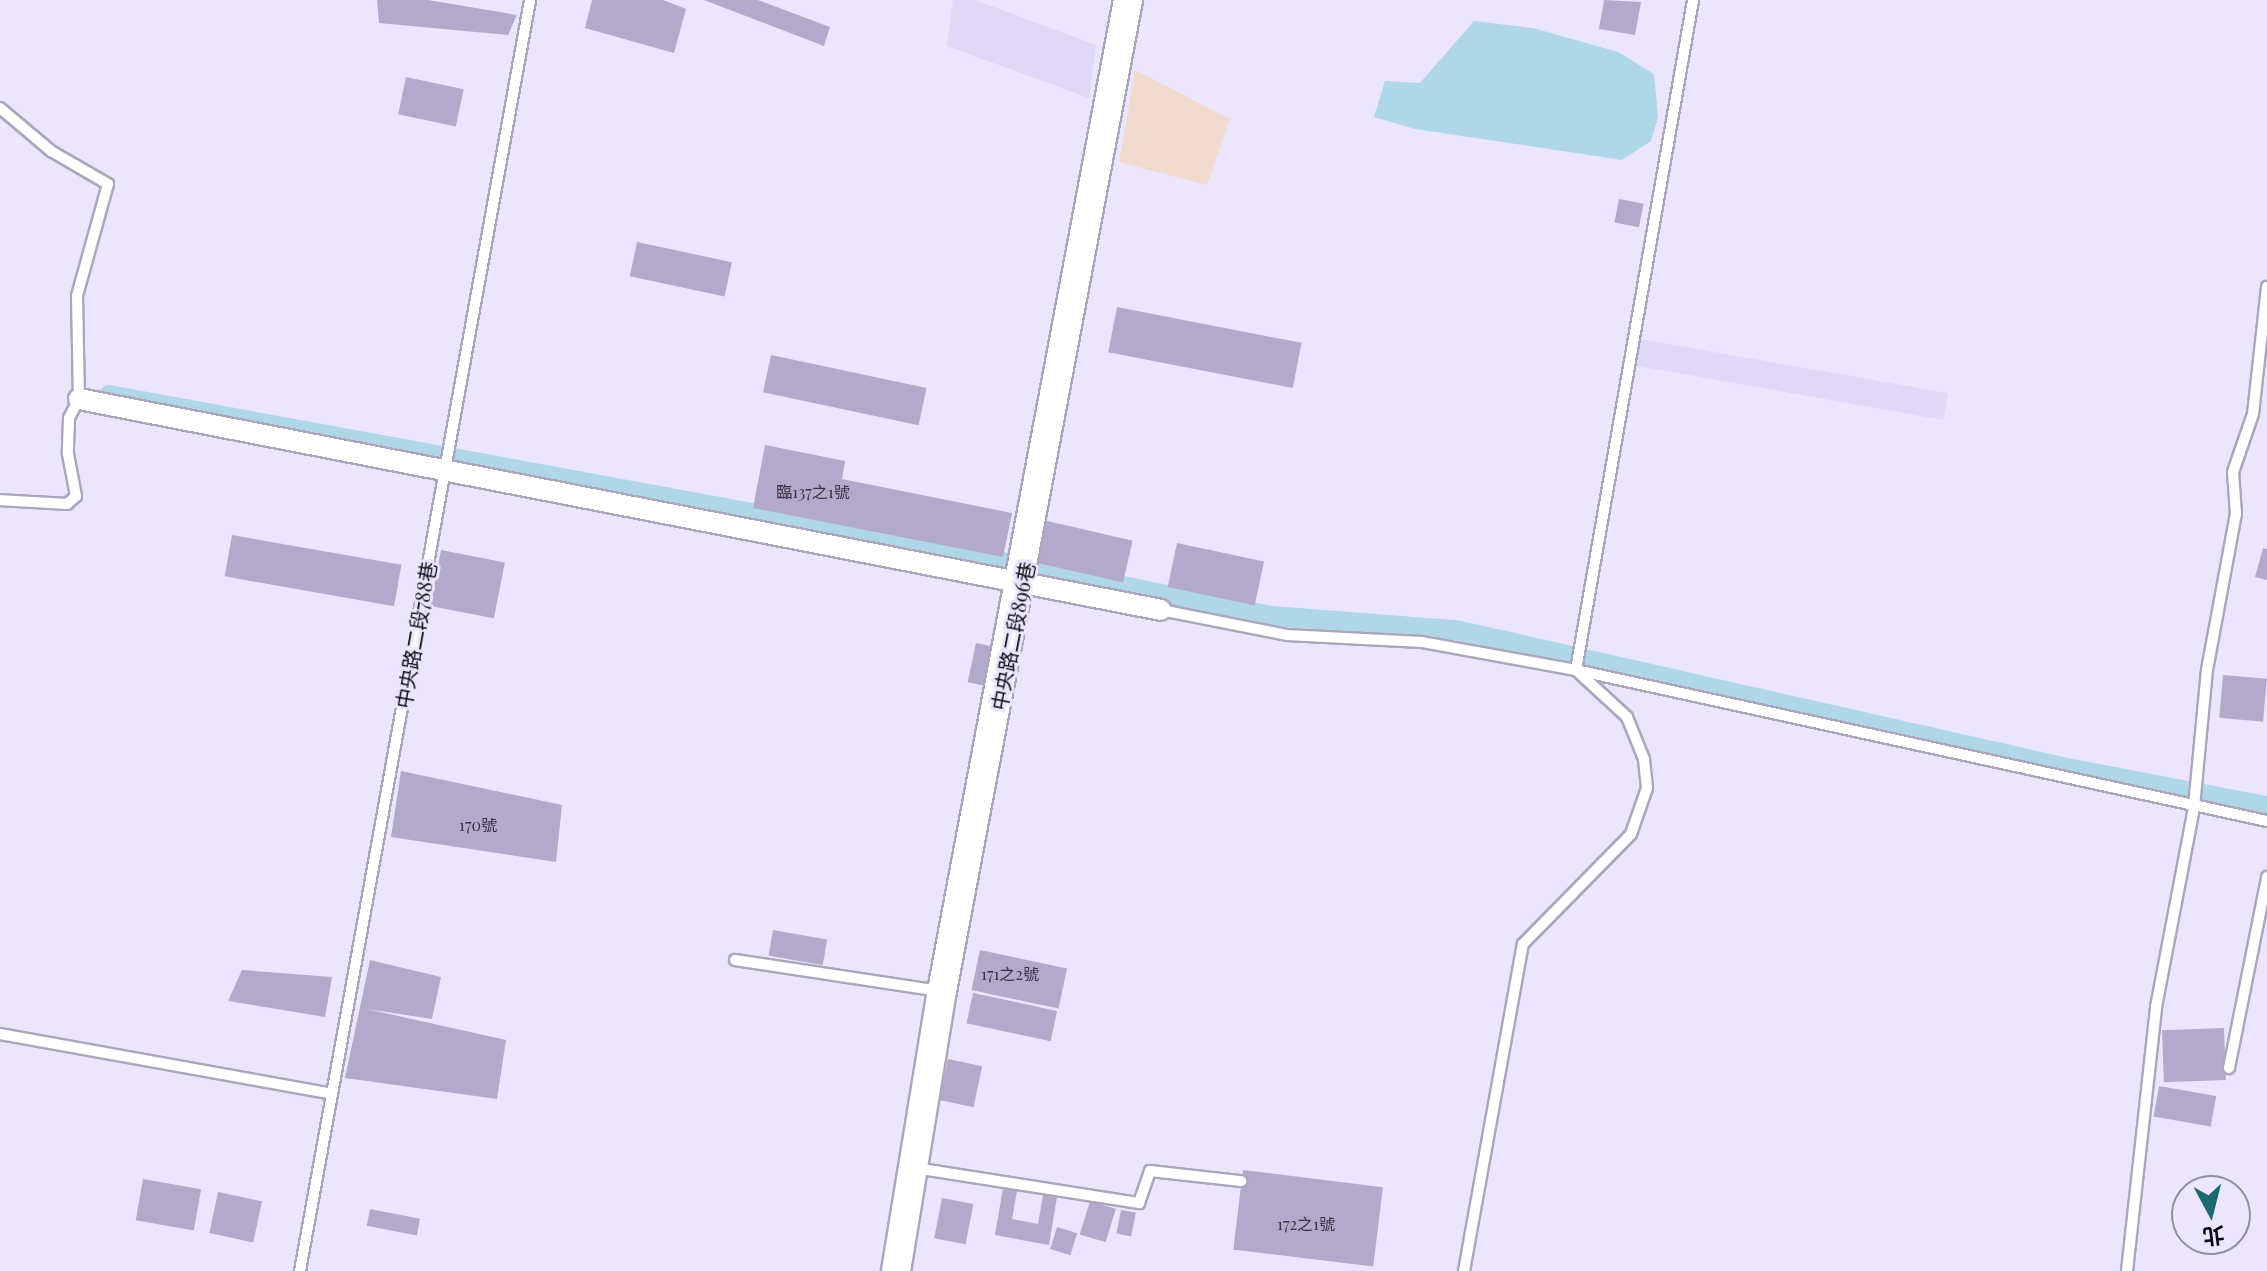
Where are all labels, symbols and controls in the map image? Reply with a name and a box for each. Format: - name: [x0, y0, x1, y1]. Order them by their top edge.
- house number: 臨137之1號: [776, 482, 850, 502]
- street label: 中央路二段788巷: [390, 560, 440, 710]
- street label: 中央路二段896巷: [986, 560, 1038, 712]
- house number: 170號: [459, 815, 497, 835]
- house number: 171之2號: [981, 964, 1039, 984]
- north arrow: [2171, 1175, 2251, 1255]
- house number: 172之1號: [1277, 1214, 1335, 1234]
- text: 北: [2201, 1221, 2226, 1253]

